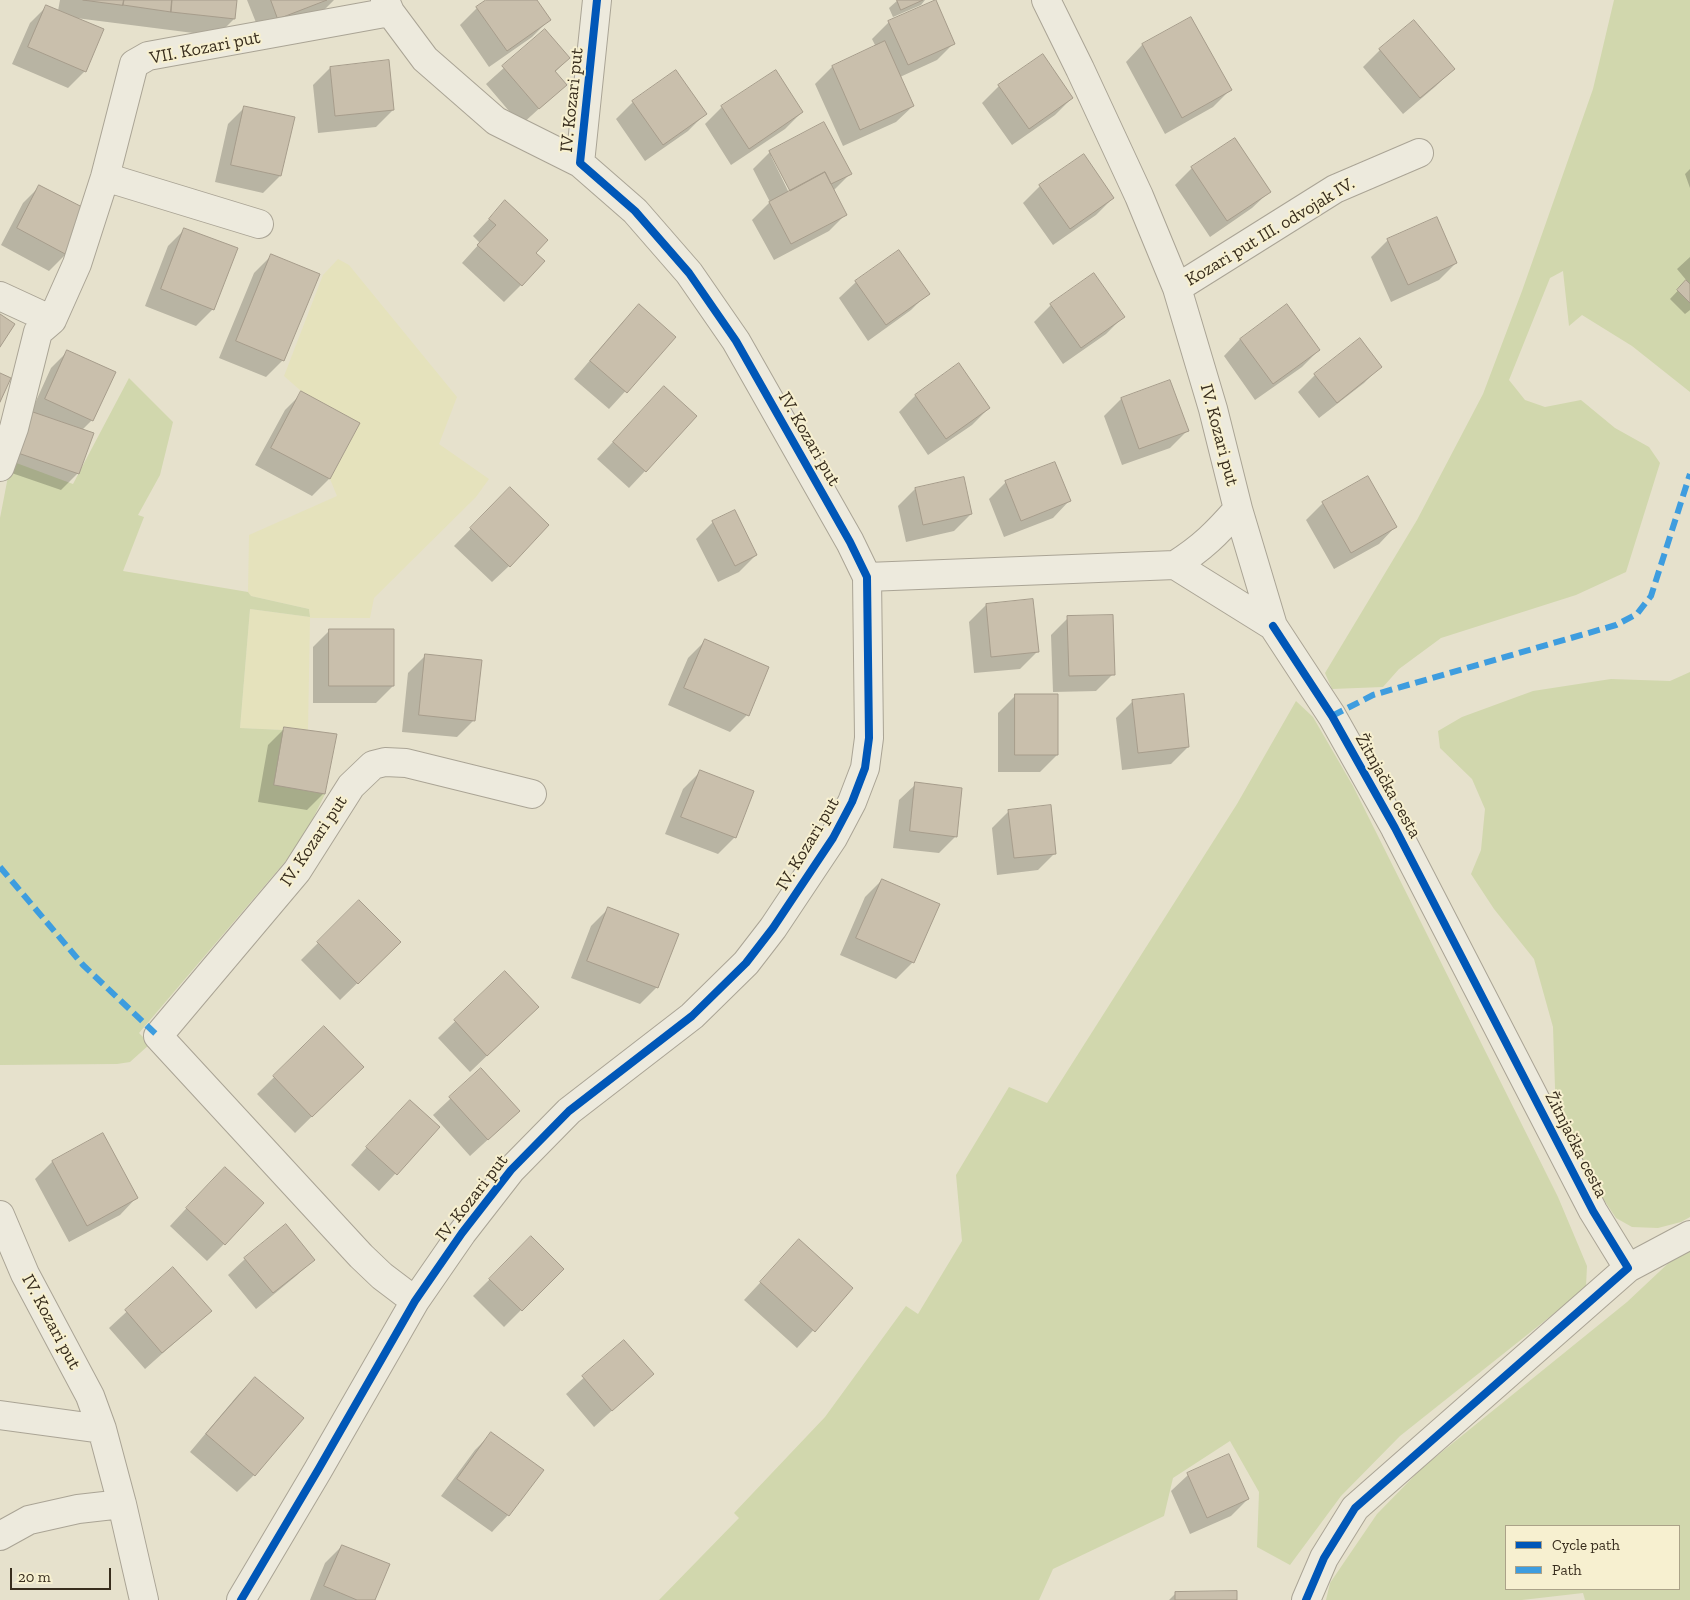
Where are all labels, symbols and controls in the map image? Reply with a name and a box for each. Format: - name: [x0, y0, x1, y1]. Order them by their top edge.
- street label: VII. Kozari put: [148, 27, 262, 69]
- street label: IV. Kozari put: [556, 47, 588, 153]
- street label: Kozari put III. odvojak IV.: [1181, 173, 1359, 291]
- street label: IV. Kozari put: [1195, 382, 1243, 488]
- street label: IV. Kozari put: [773, 388, 845, 490]
- street label: Žitnjačka cesta: [1350, 730, 1426, 842]
- street label: IV. Kozari put: [276, 792, 352, 890]
- street label: IV. Kozari put: [772, 794, 844, 894]
- street label: Žitnjačka cesta: [1540, 1088, 1612, 1202]
- street label: IV. Kozari put: [431, 1150, 513, 1246]
- street label: IV. Kozari put: [17, 1271, 85, 1373]
- legend: [1505, 1525, 1680, 1590]
- text: Cycle path: [1552, 1536, 1620, 1554]
- scale bar: [12, 1558, 114, 1590]
- text: Path: [1552, 1561, 1582, 1579]
- text: 20 m: [18, 1568, 51, 1586]

